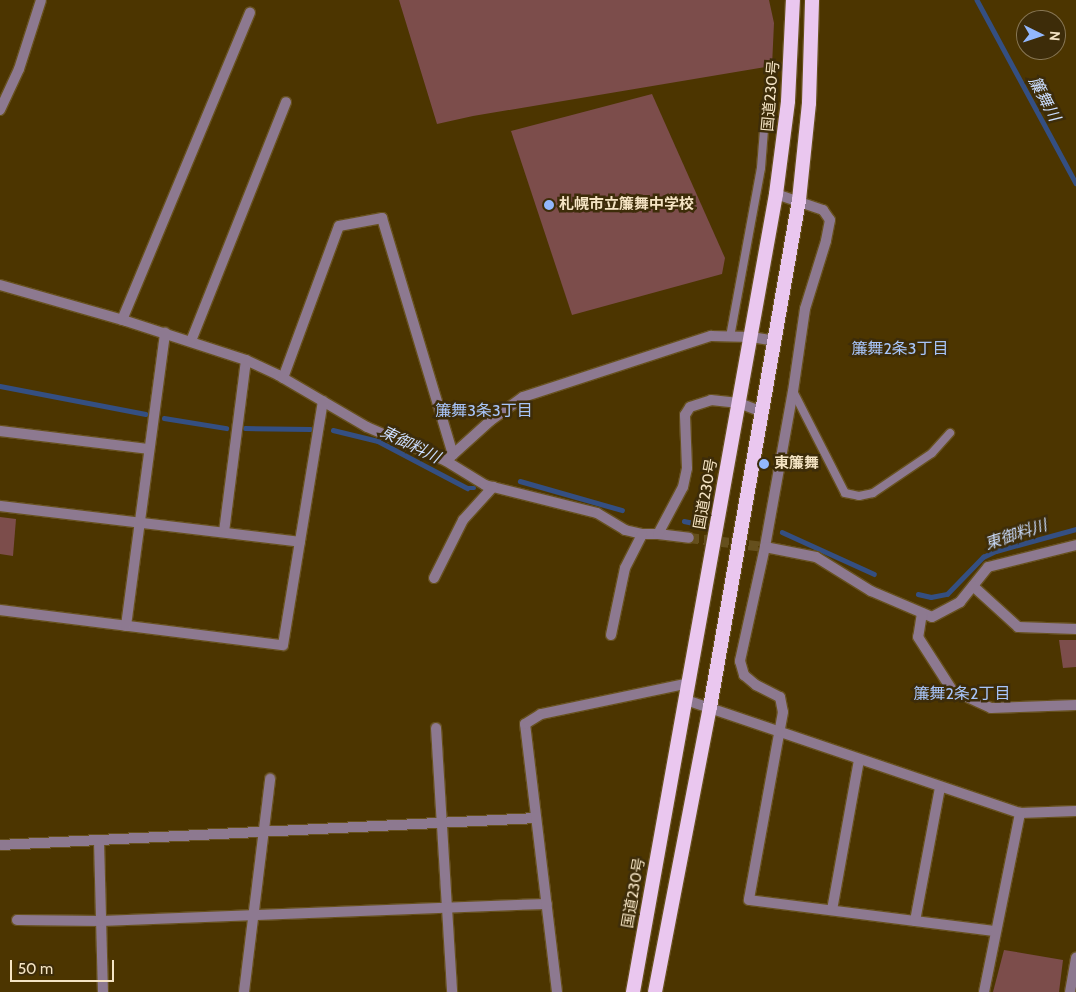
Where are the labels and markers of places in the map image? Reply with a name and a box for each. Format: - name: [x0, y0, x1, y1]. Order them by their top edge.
- place label: 札幌市立簾舞中学校: [559, 196, 694, 214]
- marker: 札幌市立簾舞中学校: [543, 199, 555, 211]
- place label: 東簾舞: [774, 455, 819, 473]
- marker: 東簾舞: [758, 458, 770, 470]

